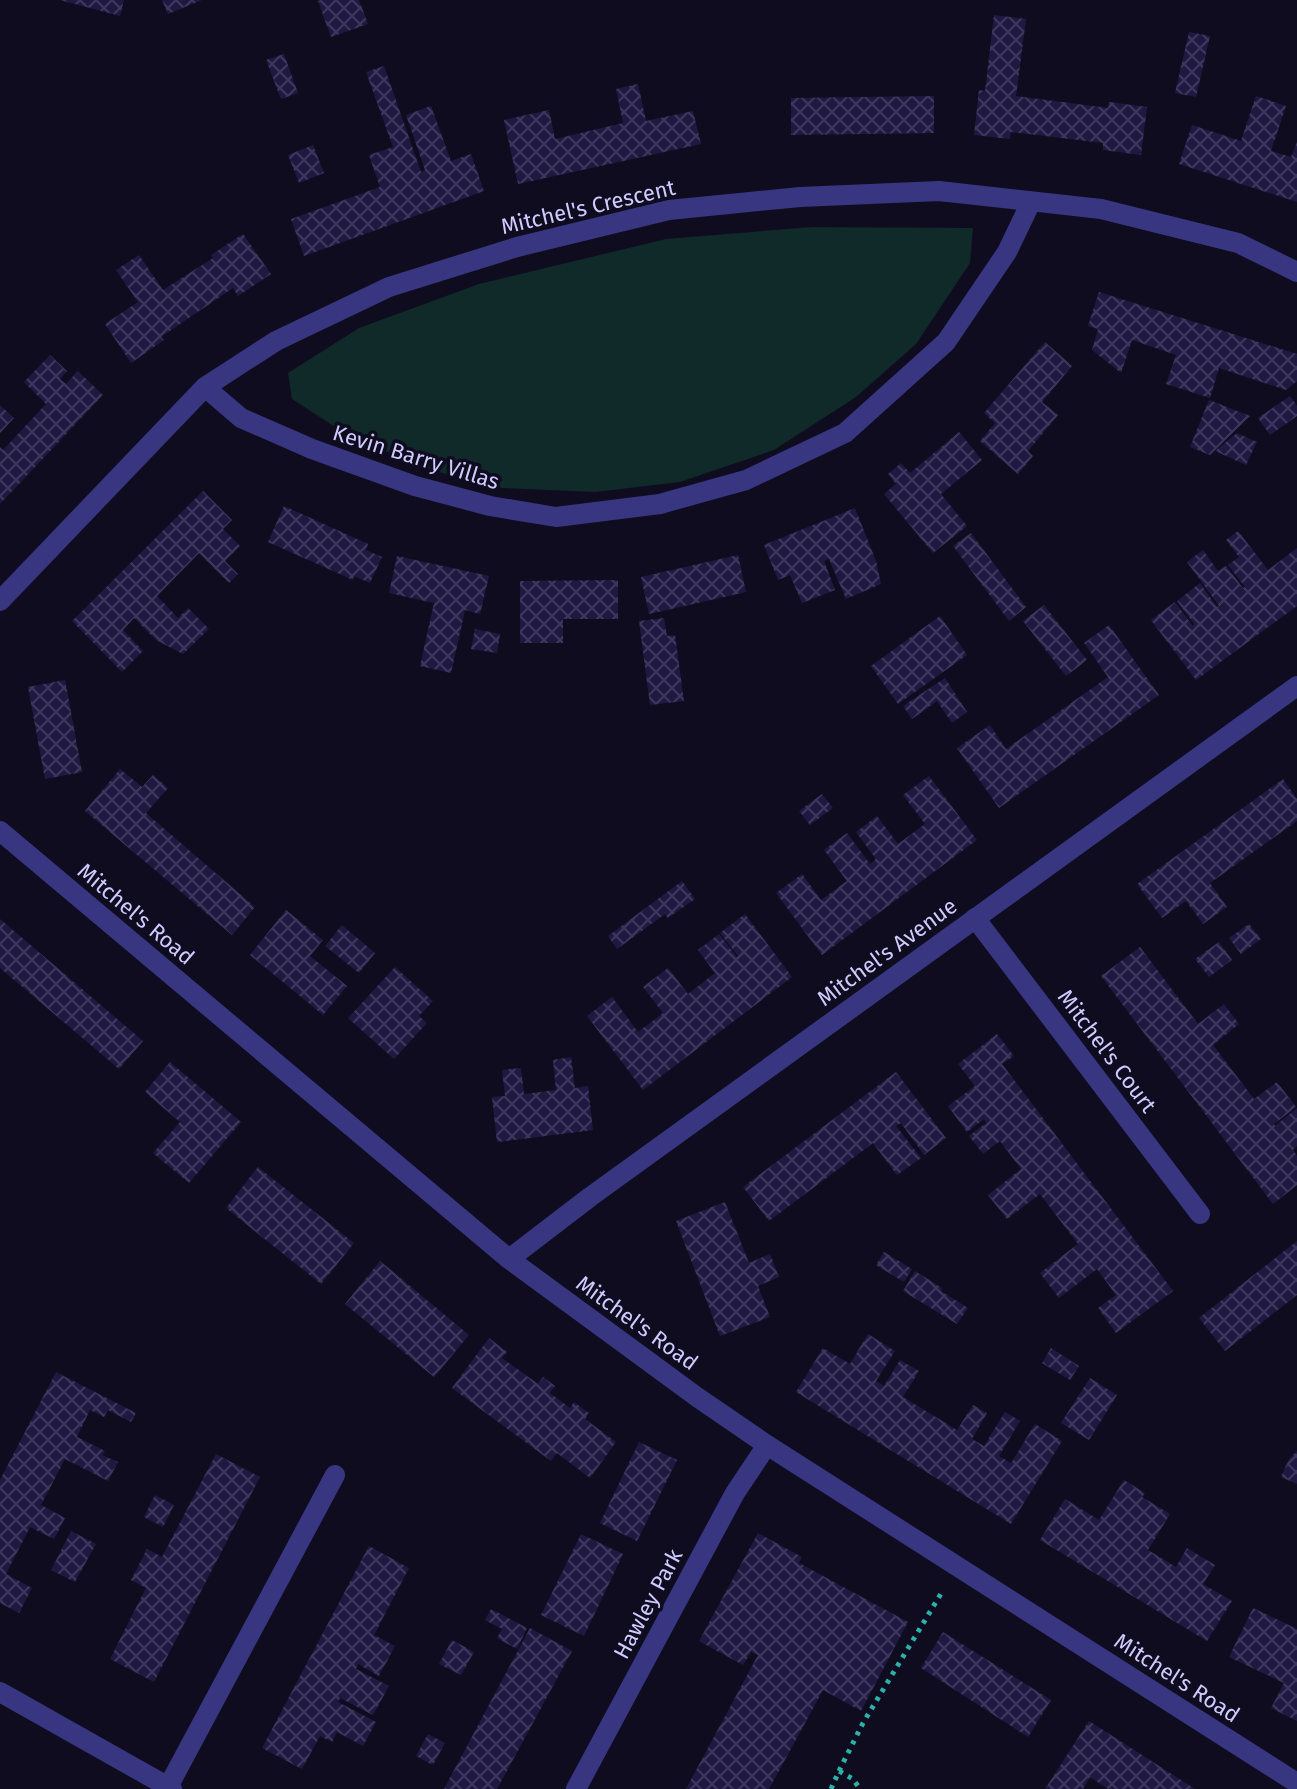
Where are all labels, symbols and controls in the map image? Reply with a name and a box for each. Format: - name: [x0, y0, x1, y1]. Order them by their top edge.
- street label: Mitchel's Crescent: [498, 174, 678, 240]
- street label: Kevin Barry Villas: [330, 419, 502, 495]
- street label: Mitchel's Road: [72, 857, 200, 971]
- street label: Mitchel's Avenue: [812, 892, 962, 1012]
- street label: Mitchel's Court: [1052, 984, 1162, 1118]
- street label: Mitchel's Road: [571, 1270, 703, 1376]
- street label: Hawley Park: [608, 1544, 689, 1664]
- street label: Mitchel's Road: [1109, 1627, 1245, 1729]

